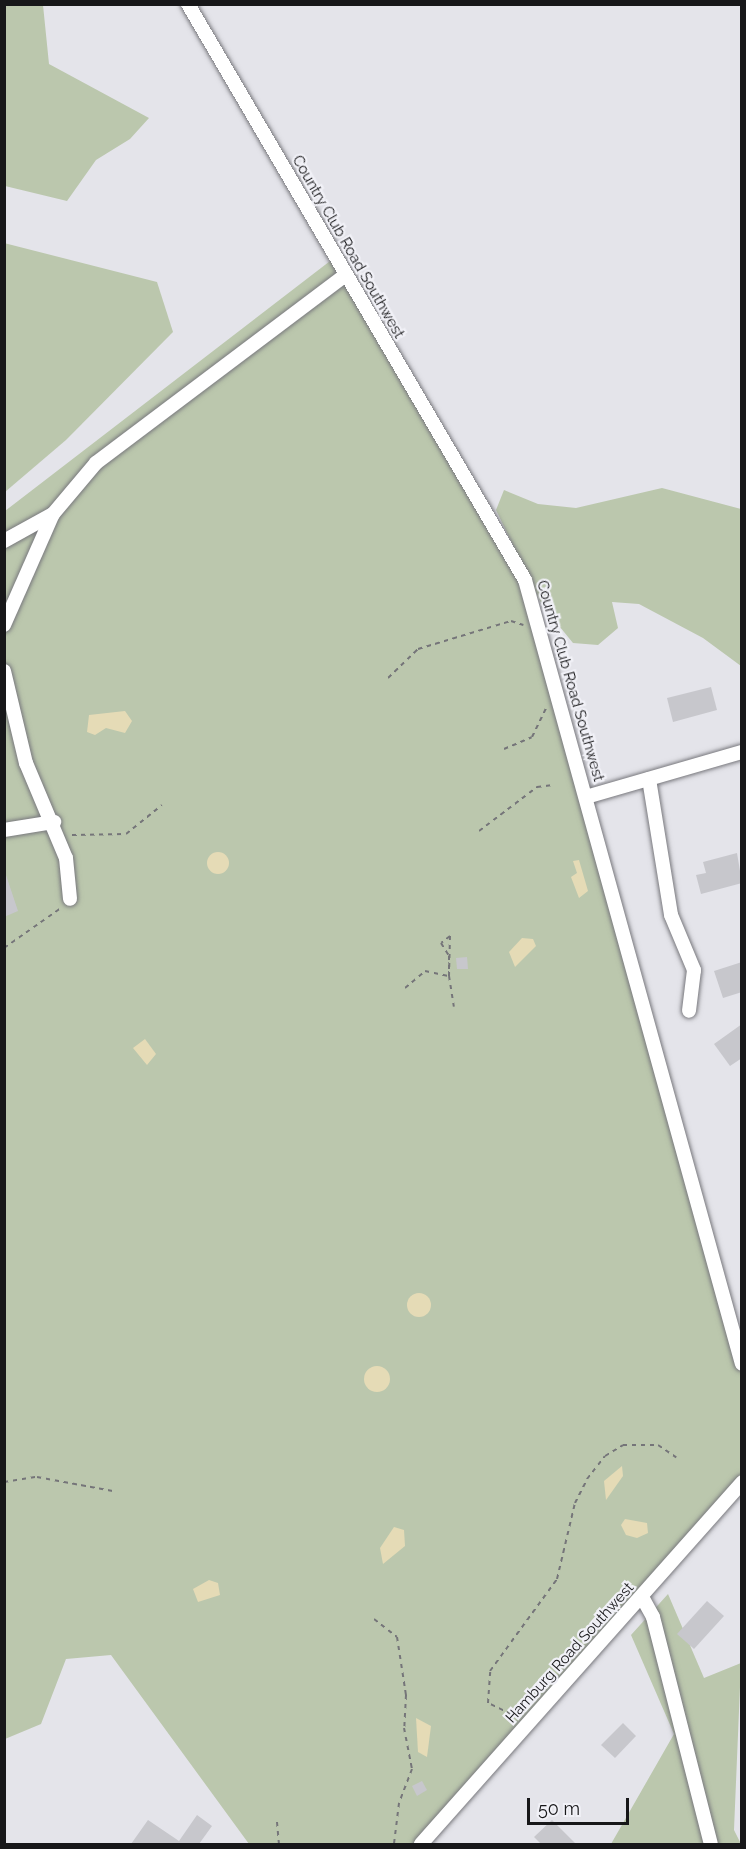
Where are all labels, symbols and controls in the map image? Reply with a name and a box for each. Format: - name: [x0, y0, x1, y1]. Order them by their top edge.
- street label: Country Club Road Southwest: [288, 152, 408, 342]
- street label: Country Club Road Southwest: [533, 578, 607, 784]
- street label: Hamburg Road Southwest: [502, 1579, 638, 1727]
- scale bar: [530, 1786, 632, 1824]
- text: 50 m: [538, 1798, 580, 1819]

